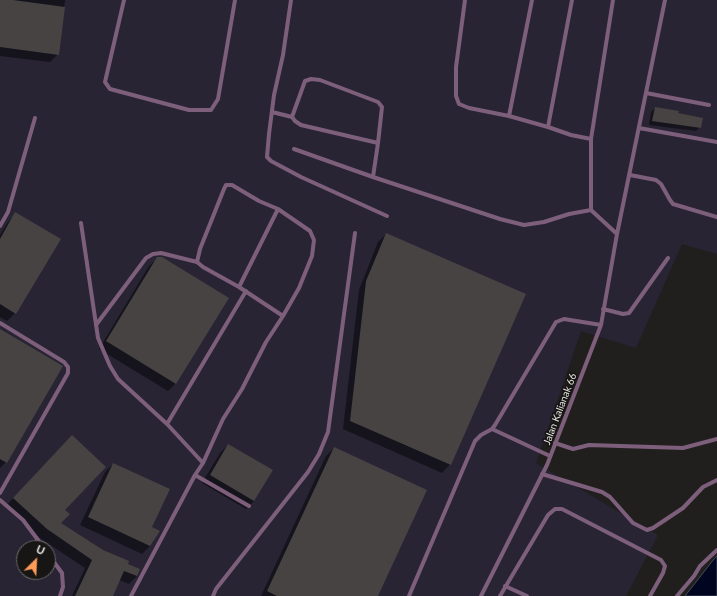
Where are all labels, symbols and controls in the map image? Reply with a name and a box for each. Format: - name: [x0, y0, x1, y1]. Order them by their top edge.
- street label: Jalan Kalianak 66: [541, 372, 579, 446]
- north arrow: [16, 540, 56, 580]
- text: U: [34, 542, 47, 557]

